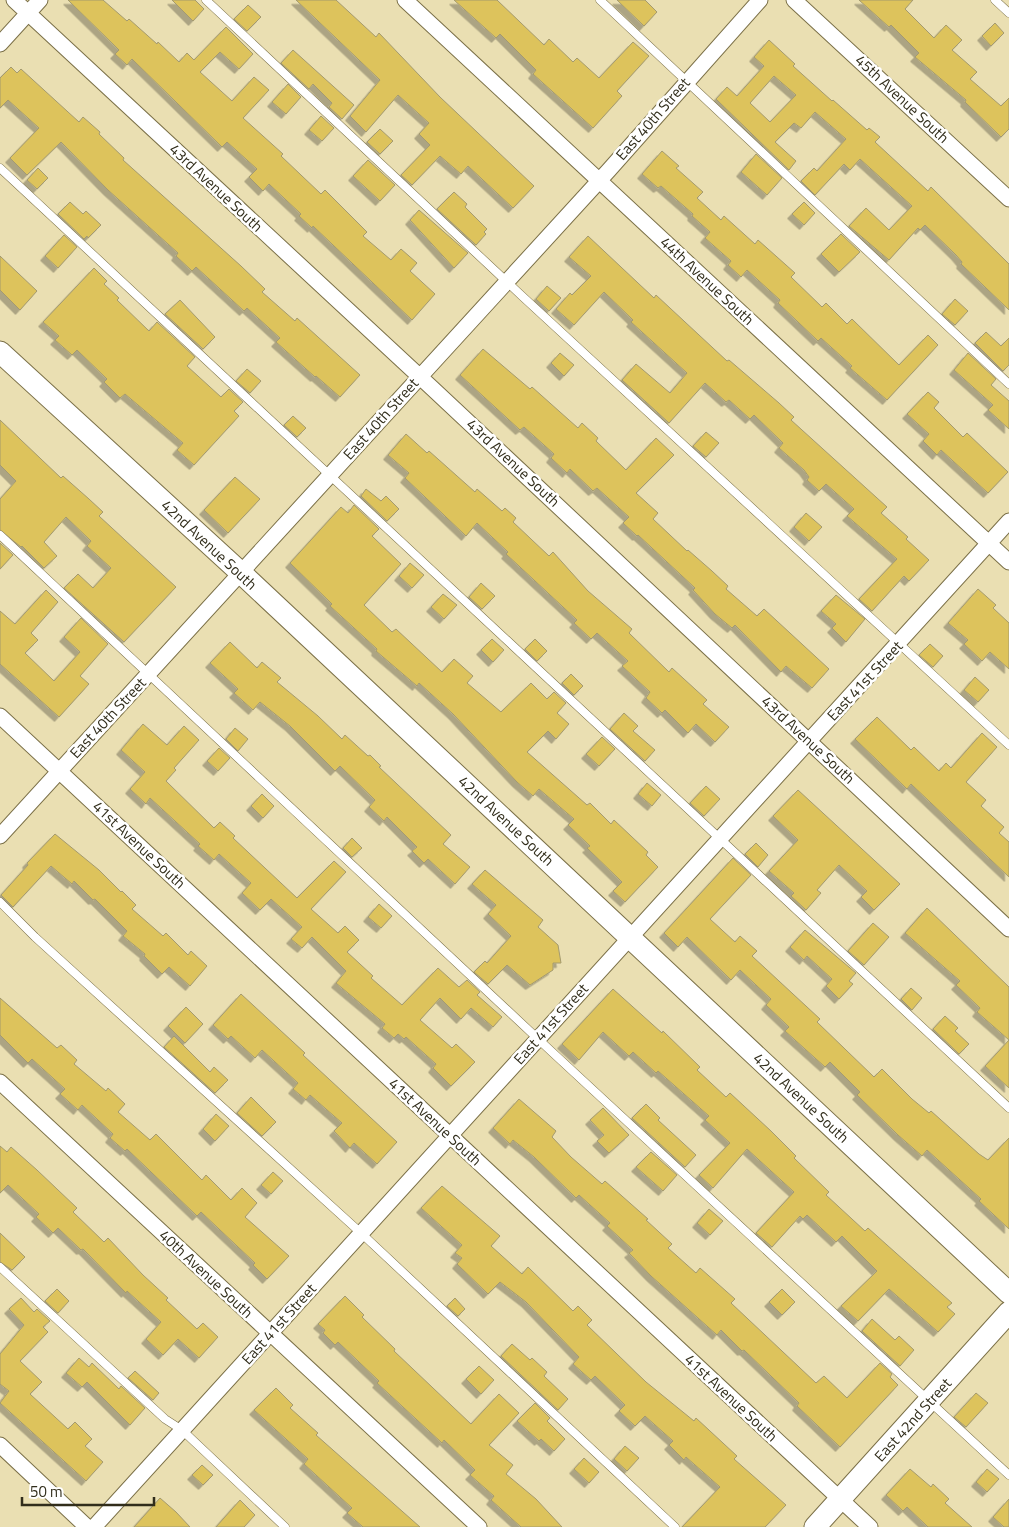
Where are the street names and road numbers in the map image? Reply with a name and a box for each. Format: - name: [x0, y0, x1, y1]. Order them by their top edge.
- street label: 45th Avenue South: [850, 49, 954, 148]
- street label: East 40th Street: [610, 72, 696, 165]
- street label: 43rd Avenue South: [164, 138, 268, 237]
- street label: 44th Avenue South: [655, 231, 759, 330]
- street label: East 40th Street: [337, 372, 424, 465]
- street label: 43rd Avenue South: [461, 413, 565, 512]
- street label: 42nd Avenue South: [156, 494, 262, 595]
- street label: East 41st Street: [821, 635, 908, 726]
- street label: East 40th Street: [64, 671, 152, 763]
- street label: 43rd Avenue South: [756, 690, 860, 789]
- street label: 42nd Avenue South: [453, 770, 559, 871]
- street label: 41st Avenue South: [88, 795, 191, 894]
- street label: East 41st Street: [508, 977, 594, 1069]
- street label: 42nd Avenue South: [748, 1047, 854, 1148]
- street label: 41st Avenue South: [384, 1072, 487, 1171]
- street label: 40th Avenue South: [154, 1224, 258, 1323]
- street label: East 41st Street: [236, 1277, 322, 1369]
- street label: 41st Avenue South: [680, 1348, 783, 1447]
- street label: East 42nd Street: [869, 1372, 957, 1467]

